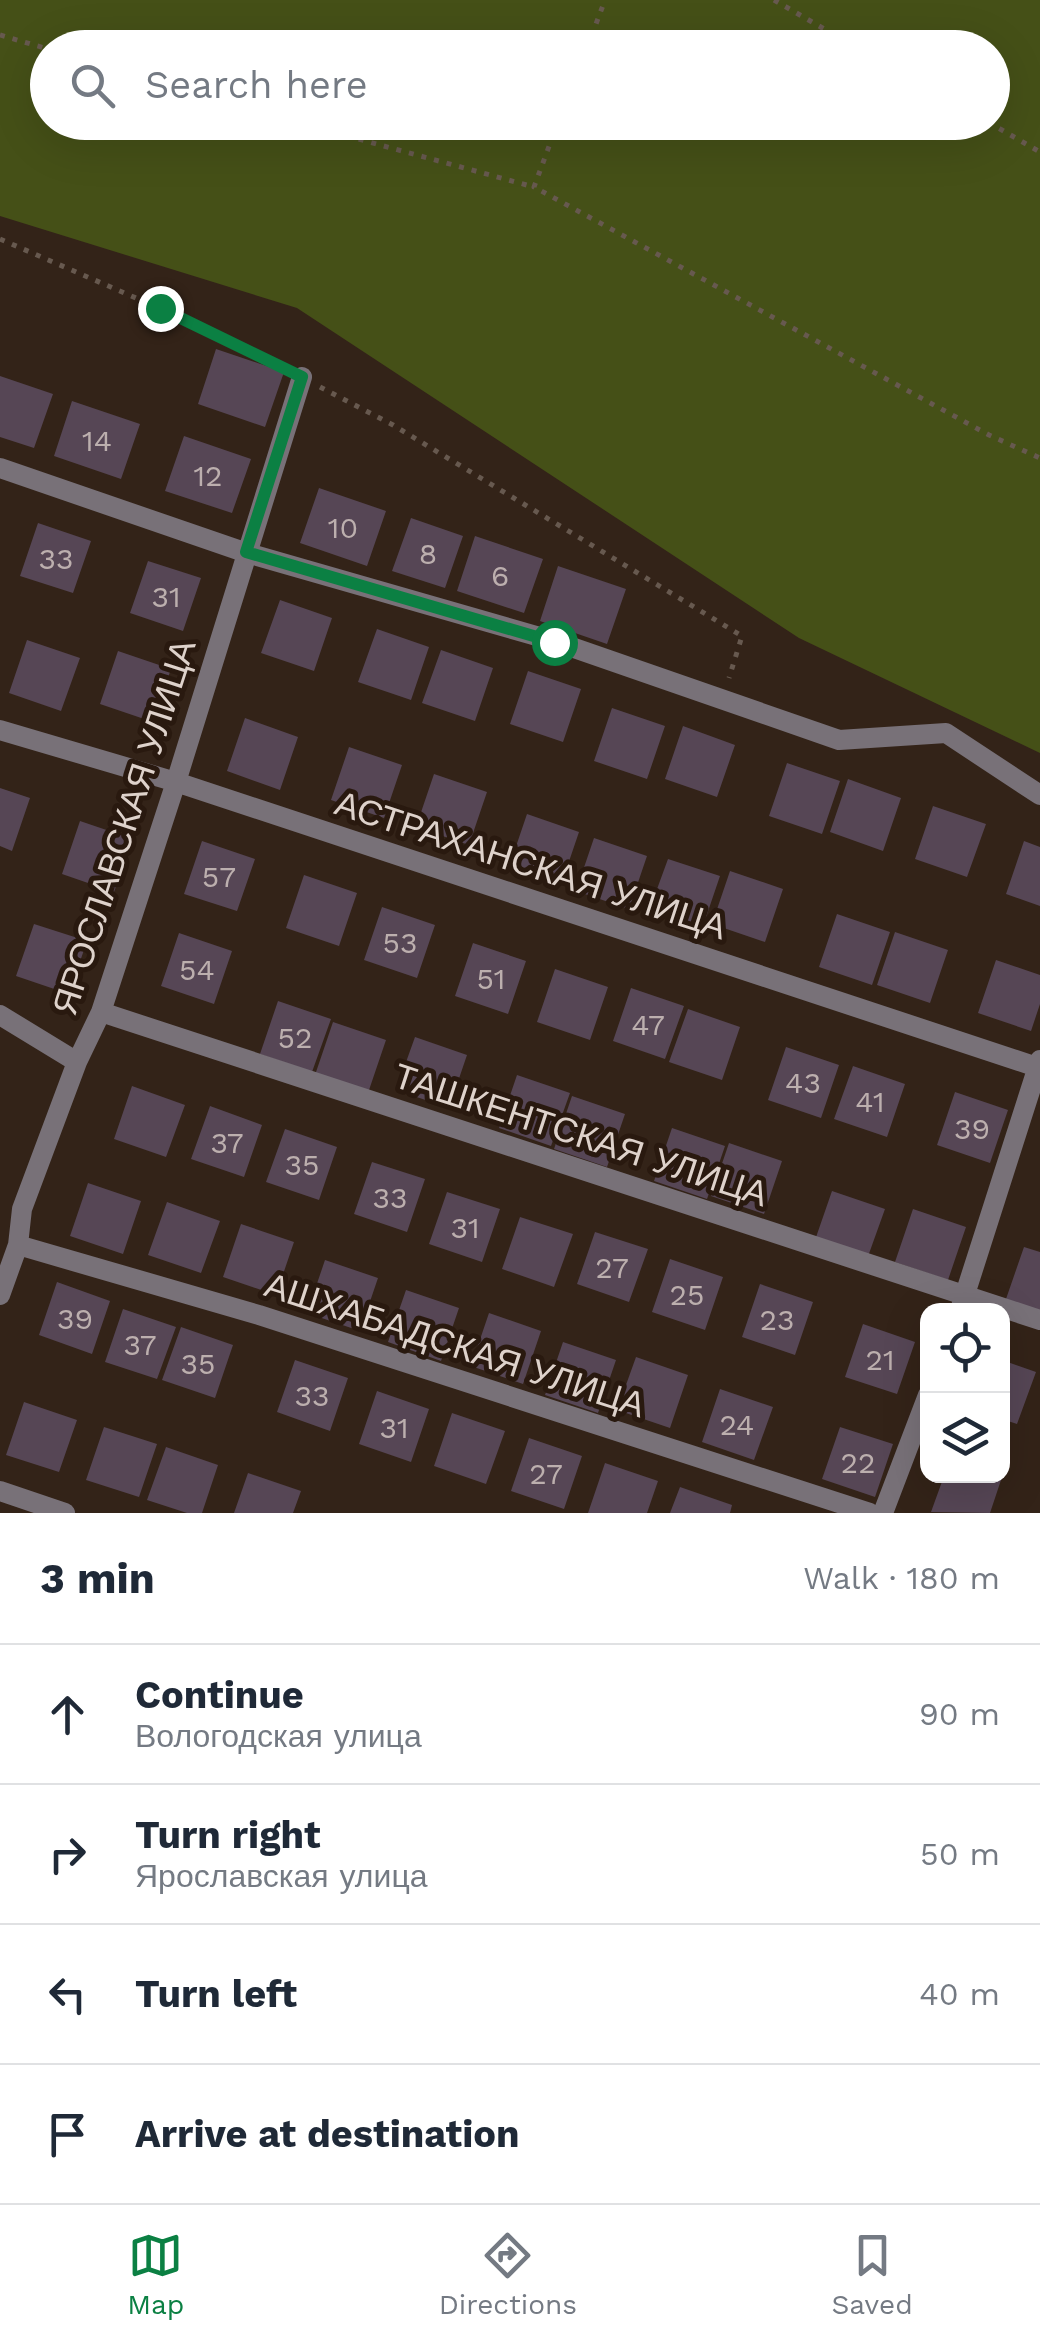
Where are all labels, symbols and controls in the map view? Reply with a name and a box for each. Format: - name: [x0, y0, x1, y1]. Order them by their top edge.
- search box: [30, 30, 1010, 140]
- icon: search: [65, 58, 120, 113]
- text: Search here: [145, 63, 368, 107]
- route end: [138, 286, 184, 332]
- house number: 14: [82, 423, 112, 458]
- house number: 12: [193, 458, 223, 493]
- house number: 10: [328, 510, 358, 545]
- house number: 8: [419, 536, 437, 571]
- house number: 33: [39, 541, 73, 576]
- house number: 6: [491, 558, 509, 593]
- house number: 31: [151, 579, 181, 614]
- route start: [532, 620, 578, 666]
- street label: ЯРОСЛАВСКАЯ УЛИЦА: [43, 633, 205, 1020]
- street label: АСТРАХАНСКАЯ УЛИЦА: [330, 782, 733, 948]
- house number: 57: [202, 859, 236, 894]
- house number: 53: [383, 925, 417, 960]
- house number: 54: [179, 952, 215, 987]
- house number: 51: [476, 961, 506, 996]
- house number: 47: [631, 1007, 665, 1042]
- house number: 52: [278, 1020, 312, 1055]
- street label: ТАШКЕНТСКАЯ УЛИЦА: [389, 1055, 774, 1216]
- house number: 43: [785, 1065, 821, 1100]
- house number: 41: [855, 1084, 885, 1119]
- house number: 39: [954, 1111, 990, 1146]
- house number: 37: [210, 1125, 244, 1160]
- house number: 35: [285, 1147, 319, 1182]
- house number: 33: [373, 1180, 407, 1215]
- house number: 31: [450, 1210, 480, 1245]
- house number: 27: [595, 1250, 629, 1285]
- street label: АШХАБАДСКАЯ УЛИЦА: [260, 1264, 651, 1427]
- house number: 25: [670, 1277, 704, 1312]
- house number: 39: [57, 1301, 93, 1336]
- house number: 23: [760, 1302, 794, 1337]
- map controls: [920, 1303, 1010, 1483]
- button: locate: [920, 1303, 1010, 1393]
- house number: 37: [123, 1327, 157, 1362]
- house number: 21: [865, 1342, 895, 1377]
- house number: 35: [181, 1346, 215, 1381]
- house number: 33: [295, 1378, 329, 1413]
- button: layers: [920, 1393, 1010, 1483]
- house number: 24: [720, 1407, 754, 1442]
- house number: 31: [379, 1410, 409, 1445]
- house number: 22: [841, 1445, 875, 1480]
- house number: 27: [529, 1456, 563, 1491]
- text: 3 min: [40, 1554, 155, 1603]
- text: Walk · 180 m: [803, 1559, 1000, 1597]
- text: Continue: [135, 1673, 304, 1717]
- icon: ahead: [40, 1687, 95, 1742]
- text: 90 m: [919, 1695, 1000, 1733]
- text: Вологодская улица: [135, 1717, 422, 1755]
- text: Turn right: [135, 1813, 321, 1857]
- icon: right: [40, 1827, 95, 1882]
- text: 50 m: [920, 1835, 1000, 1873]
- text: Ярославская улица: [135, 1857, 428, 1895]
- icon: left: [40, 1967, 95, 2022]
- text: Turn left: [135, 1972, 297, 2016]
- text: 40 m: [919, 1975, 1000, 2013]
- icon: arrive: [40, 2107, 95, 2162]
- text: Arrive at destination: [135, 2112, 520, 2156]
- tab: Map: [127, 2228, 184, 2321]
- tab: Directions: [439, 2228, 577, 2321]
- tab: Saved: [831, 2228, 913, 2321]

